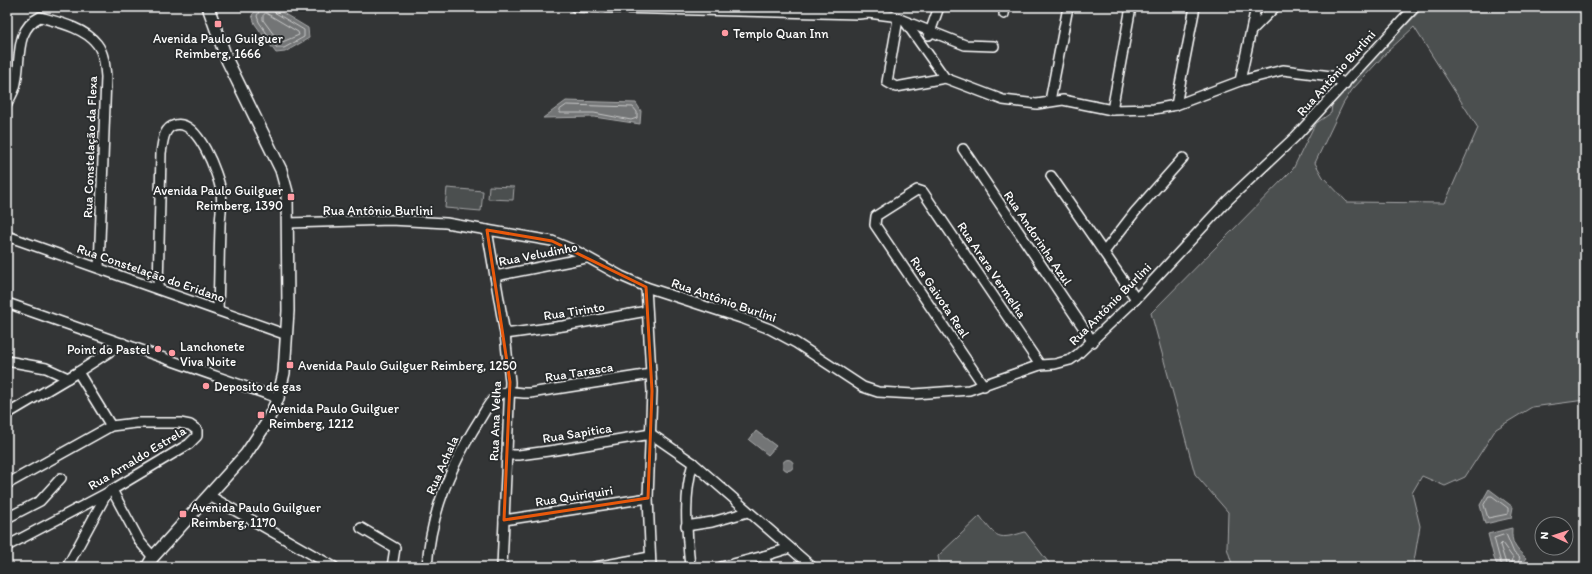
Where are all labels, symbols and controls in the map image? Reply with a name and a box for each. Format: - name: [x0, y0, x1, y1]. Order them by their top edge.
- marker: Avenida Paulo Guilguer Reimberg, 1666: [213, 19, 223, 29]
- place label: Templo Quan Inn: [733, 26, 829, 41]
- street label: Rua Antônio Burlini: [1294, 27, 1378, 119]
- marker: Templo Quan Inn: [720, 28, 730, 38]
- place label: Avenida Paulo Guilguer Reimberg, 1666: [153, 31, 284, 61]
- street label: Rua Constelação da Flexa: [80, 75, 100, 218]
- place label: Avenida Paulo Guilguer Reimberg, 1390: [153, 183, 284, 213]
- street label: Rua Andorinha Azul: [1001, 188, 1075, 288]
- marker: Avenida Paulo Guilguer Reimberg, 1390: [286, 192, 296, 202]
- street label: Rua Antônio Burlini: [323, 203, 433, 218]
- street label: Rua Arara Vermelha: [954, 219, 1030, 321]
- street label: Rua Veludinho: [497, 239, 579, 269]
- street label: Rua Constelação do Eridano: [75, 241, 227, 306]
- street label: Rua Gaivota Real: [907, 254, 973, 341]
- street label: Rua Antônio Burlini: [1066, 260, 1154, 348]
- street label: Rua Antônio Burlini: [669, 275, 779, 325]
- street label: Rua Tirinto: [542, 299, 606, 323]
- place label: Lanchonete Viva Noite: [180, 339, 245, 369]
- place label: Point do Pastel: [67, 342, 150, 357]
- marker: Point do Pastel: [153, 344, 163, 354]
- marker: Lanchonete Viva Noite: [167, 348, 177, 358]
- place label: Avenida Paulo Guilguer Reimberg, 1250: [298, 358, 517, 373]
- street label: Rua Tarasca: [544, 359, 615, 385]
- marker: Avenida Paulo Guilguer Reimberg, 1250: [285, 360, 295, 370]
- place label: Deposito de gas: [214, 379, 301, 394]
- street label: Rua Ana Velha: [486, 380, 504, 461]
- marker: Deposito de gas: [201, 381, 211, 391]
- place label: Avenida Paulo Guilguer Reimberg, 1212: [269, 401, 400, 431]
- marker: Avenida Paulo Guilguer Reimberg, 1212: [256, 410, 266, 420]
- street label: Rua Sapitica: [541, 420, 613, 446]
- street label: Rua Arnaldo Estrela: [85, 423, 189, 493]
- street label: Rua Achala: [422, 433, 462, 497]
- street label: Rua Quiriquiri: [534, 482, 614, 510]
- place label: Avenida Paulo Guilguer Reimberg, 1170: [191, 500, 322, 530]
- marker: Avenida Paulo Guilguer Reimberg, 1170: [178, 509, 188, 519]
- north arrow: [1534, 516, 1574, 556]
- text: N: [1538, 531, 1551, 540]

